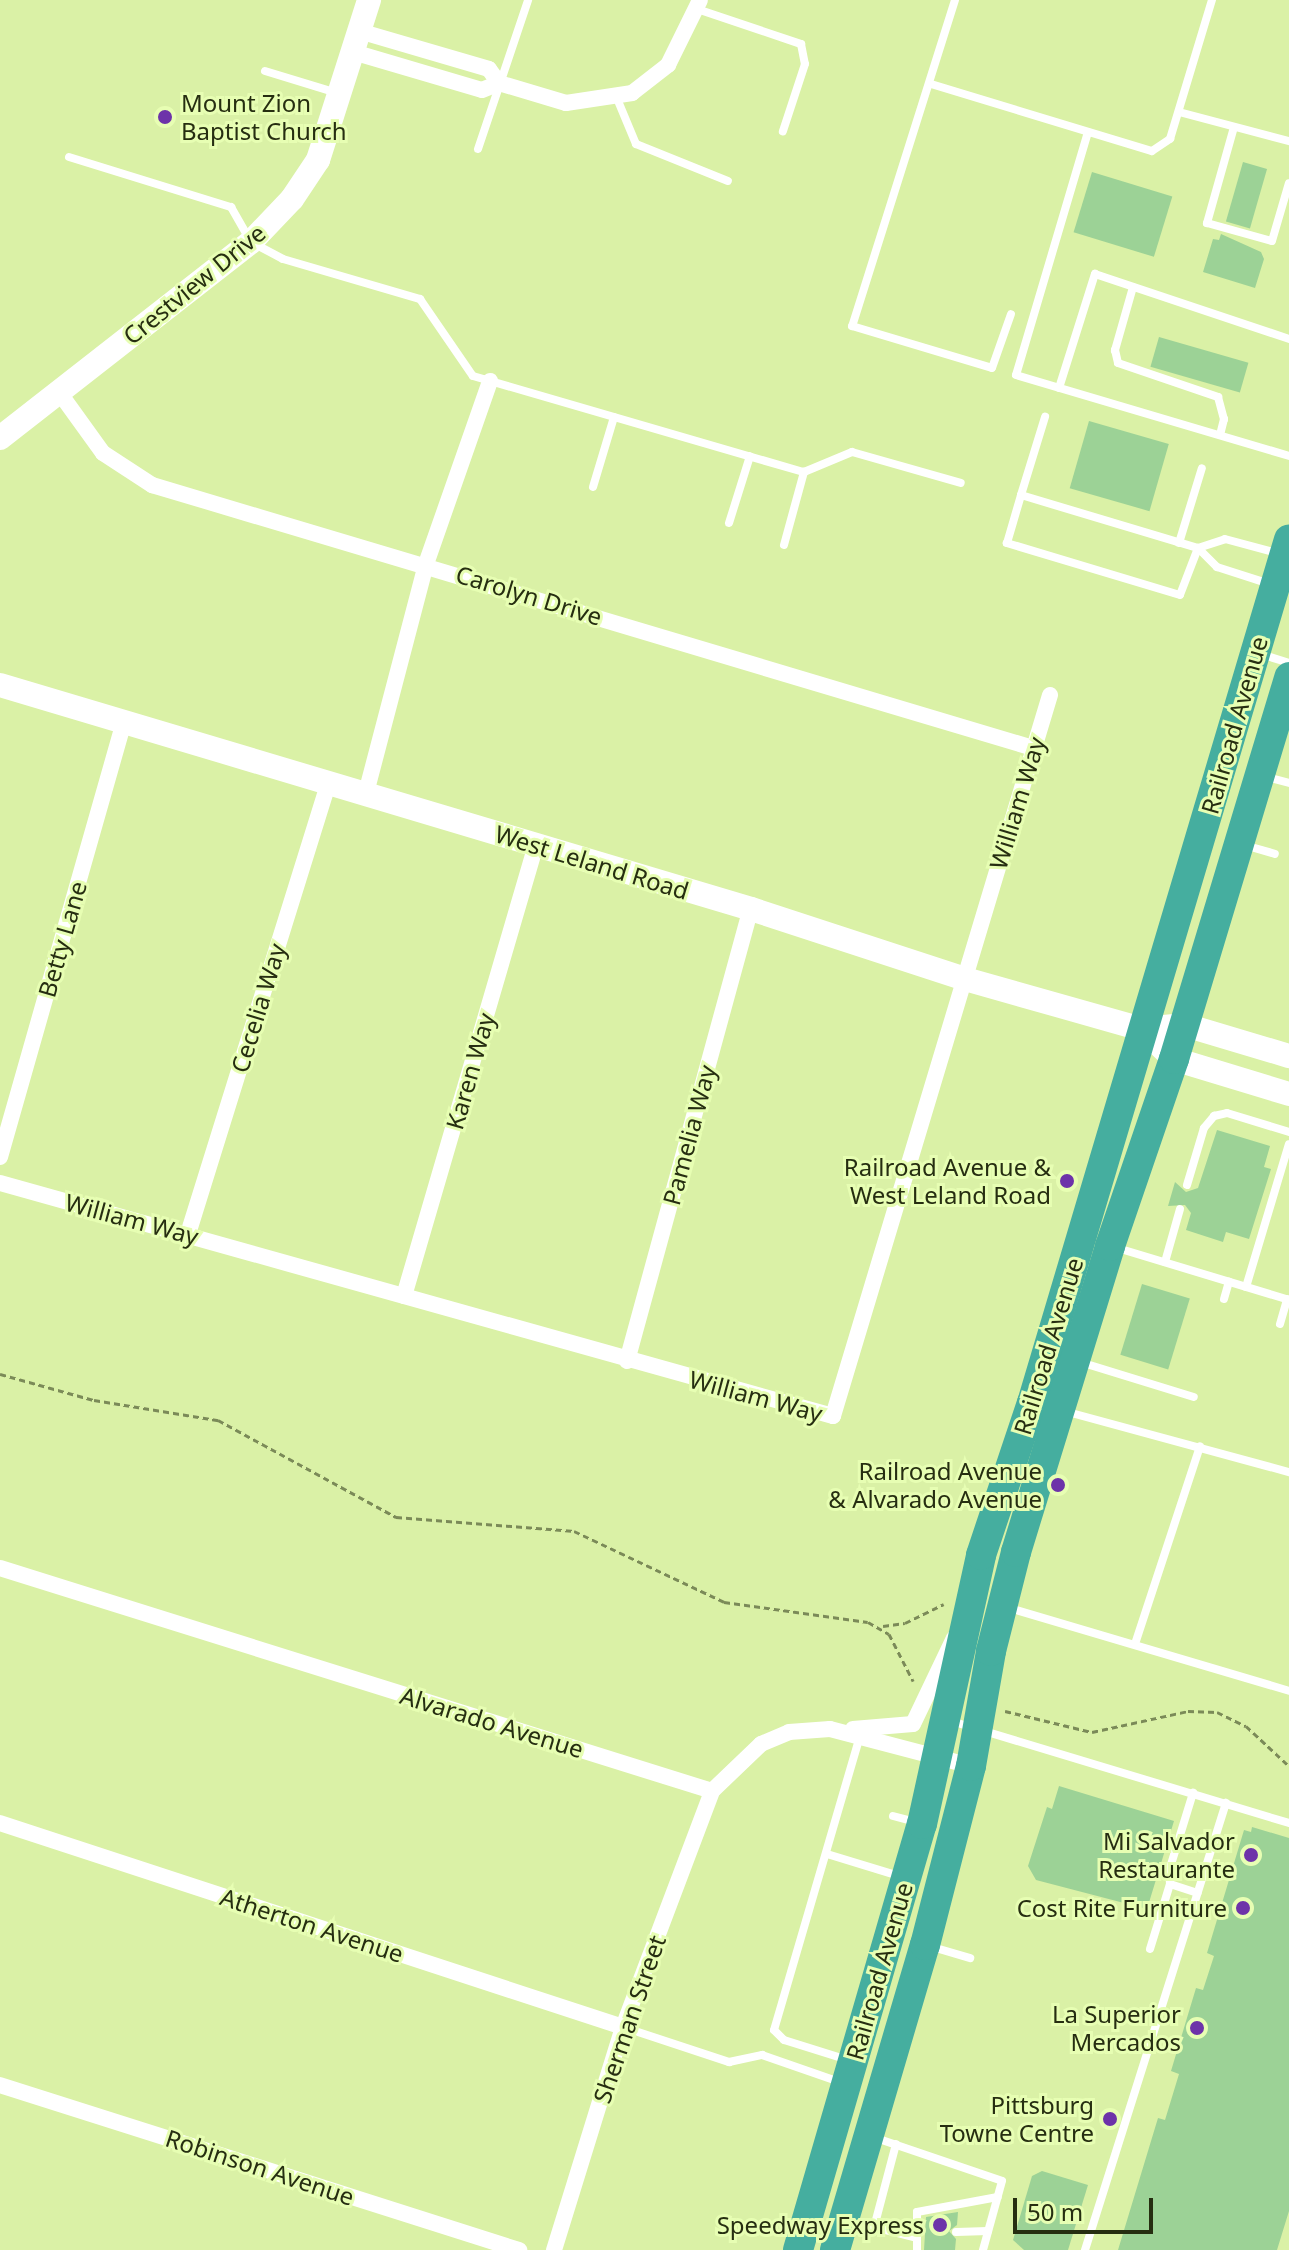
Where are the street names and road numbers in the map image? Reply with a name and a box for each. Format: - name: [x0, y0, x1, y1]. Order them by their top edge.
- street label: Crestview Drive: [117, 218, 271, 350]
- street label: Carolyn Drive: [452, 559, 606, 631]
- street label: Railroad Avenue: [1195, 633, 1273, 817]
- street label: William Way: [983, 733, 1051, 873]
- street label: West Leland Road: [492, 819, 692, 905]
- street label: Betty Lane: [32, 878, 92, 1000]
- street label: Cecelia Way: [225, 940, 291, 1076]
- street label: Karen Way: [440, 1009, 500, 1133]
- street label: Pamelia Way: [657, 1062, 721, 1208]
- street label: William Way: [62, 1187, 202, 1251]
- street label: Railroad Avenue: [1007, 1254, 1089, 1438]
- street label: William Way: [686, 1364, 826, 1428]
- street label: Alvarado Avenue: [397, 1680, 587, 1764]
- street label: Railroad Avenue: [840, 1879, 918, 2063]
- street label: Atherton Avenue: [217, 1882, 407, 1968]
- street label: Sherman Street: [587, 1931, 671, 2107]
- street label: Robinson Avenue: [162, 2123, 358, 2211]

